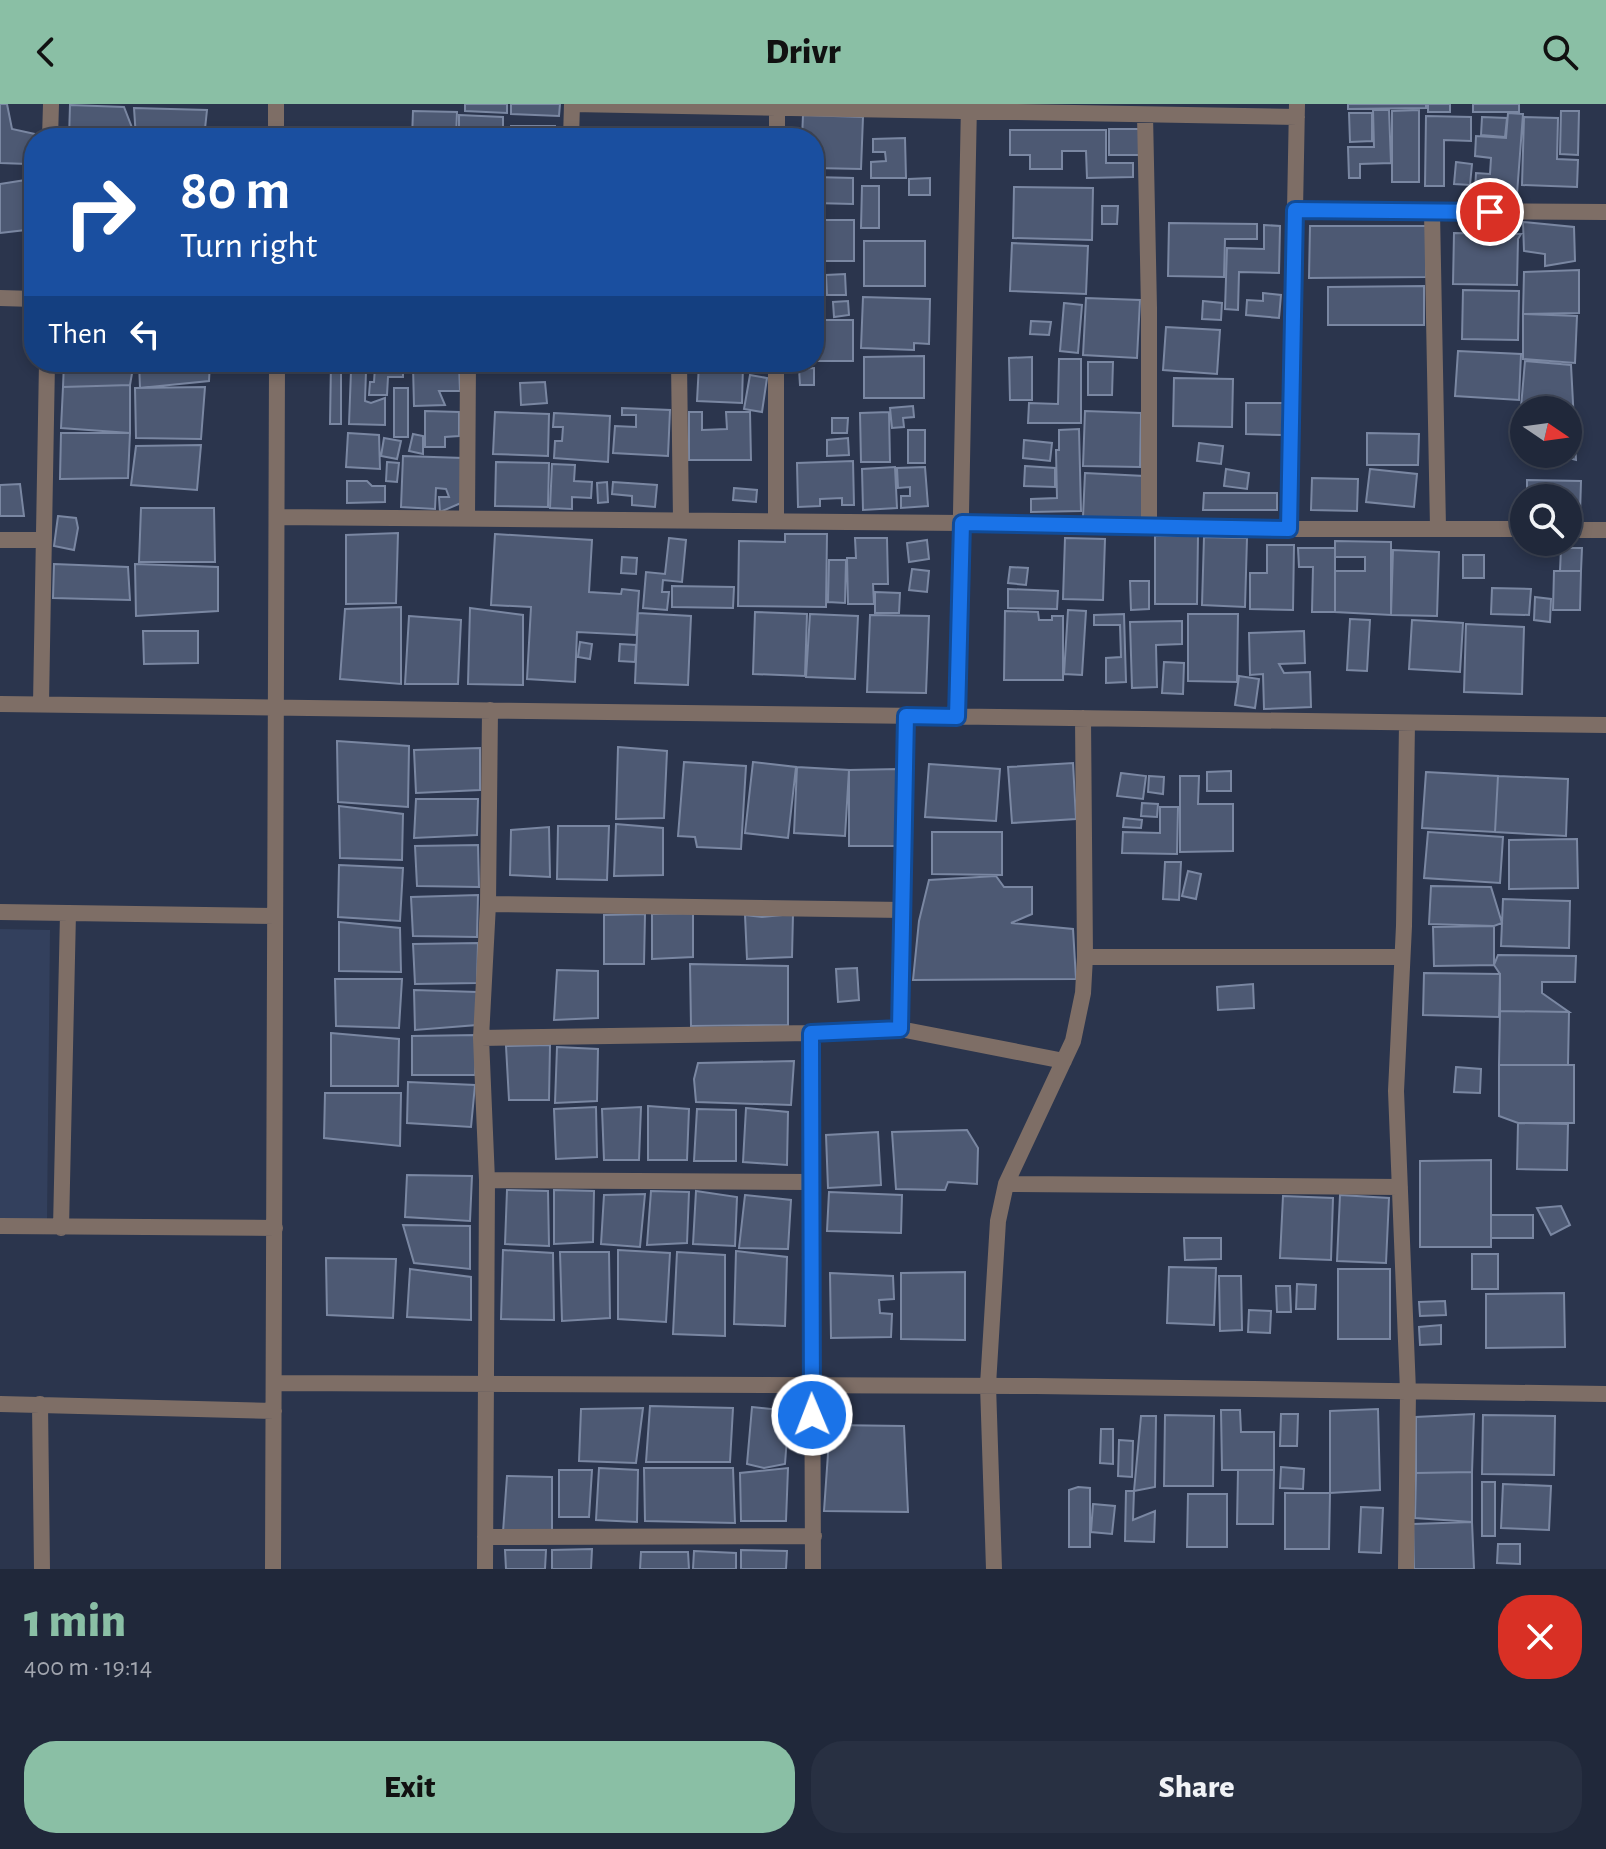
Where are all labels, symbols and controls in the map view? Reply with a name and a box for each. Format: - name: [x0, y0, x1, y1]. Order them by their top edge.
- icon: back: [24, 30, 68, 74]
- icon: search: [1538, 30, 1582, 74]
- text: Drivr: [765, 34, 841, 70]
- icon: right: [48, 160, 152, 264]
- text: 80 m: [180, 163, 290, 219]
- pin: [1456, 178, 1524, 246]
- icon: arrive: [1468, 190, 1512, 234]
- text: Turn right: [180, 228, 317, 264]
- icon: left: [123, 312, 167, 356]
- text: Then: [48, 319, 107, 349]
- north arrow: [1510, 396, 1582, 468]
- map controls: [1510, 396, 1582, 556]
- button: search: [1510, 484, 1582, 556]
- position arrow: [770, 1373, 854, 1457]
- button: close: [1498, 1595, 1582, 1679]
- text: 1 min: [24, 1598, 126, 1646]
- text: 400 m · 19:14: [24, 1654, 152, 1680]
- button: Exit: [24, 1741, 795, 1833]
- button: Share: [811, 1741, 1582, 1833]

